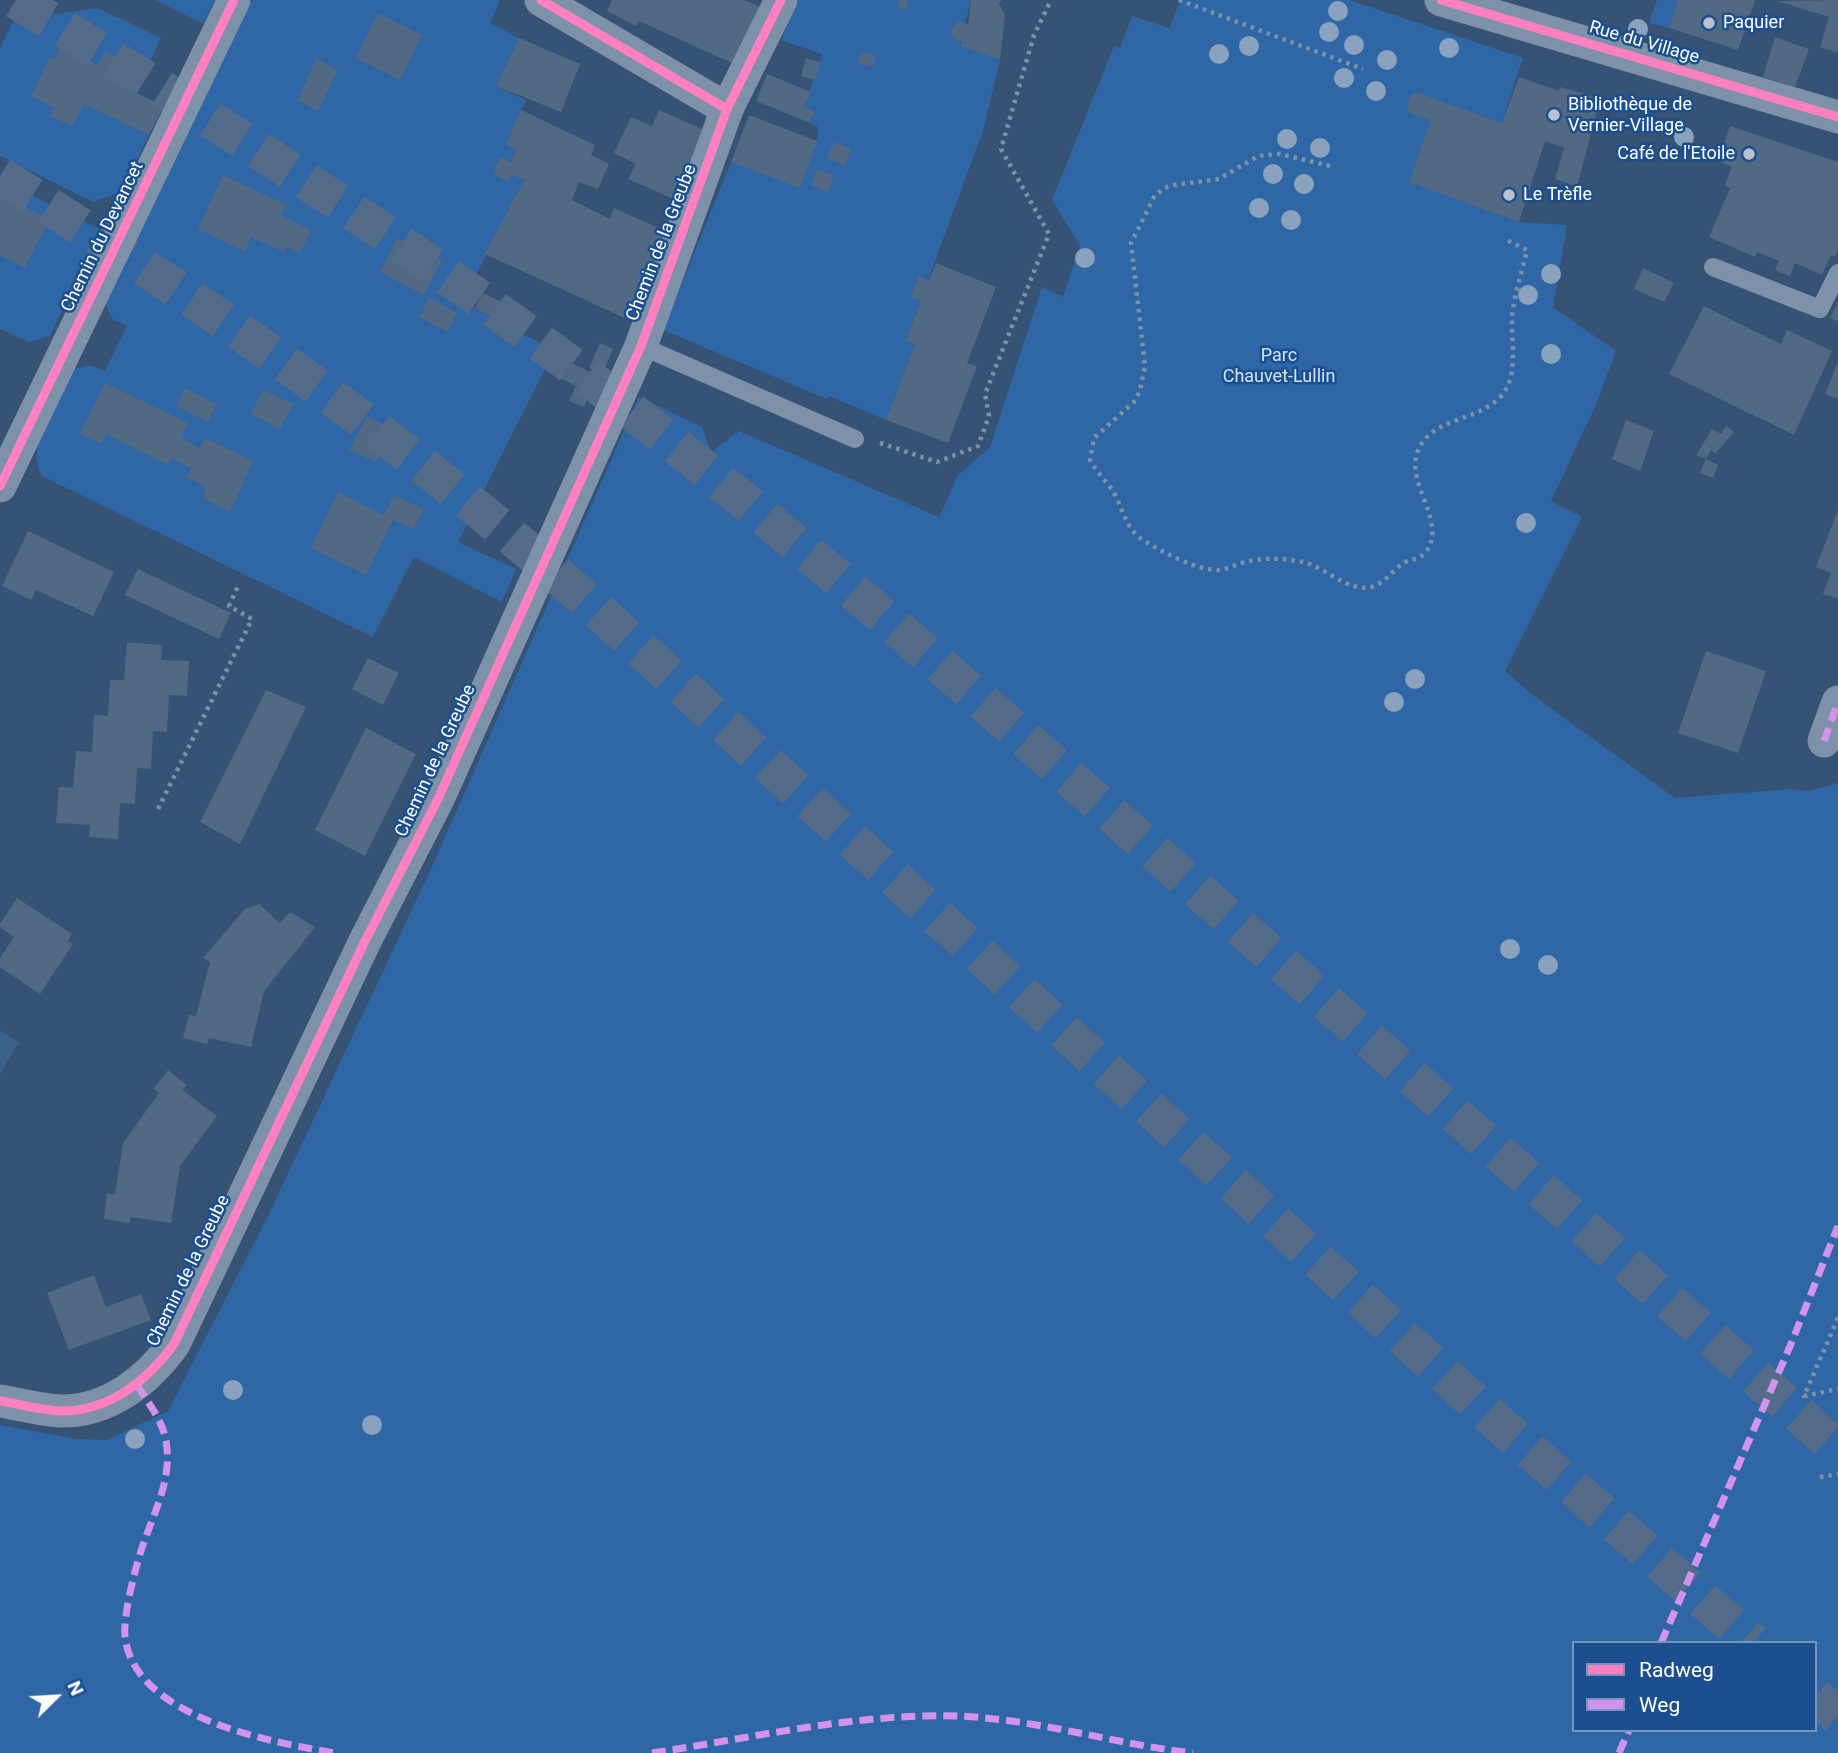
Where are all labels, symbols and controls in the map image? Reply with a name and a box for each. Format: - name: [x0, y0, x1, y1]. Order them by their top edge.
- place label: Paquier: [1723, 12, 1784, 34]
- marker: Paquier: [1701, 15, 1717, 31]
- street label: Rue du Village: [1586, 17, 1702, 69]
- place label: Bibliothèque de Vernier-Village: [1568, 94, 1692, 136]
- marker: Bibliothèque de Vernier-Village: [1546, 107, 1562, 123]
- place label: Café de l'Etoile: [1617, 143, 1735, 165]
- marker: Café de l'Etoile: [1741, 146, 1757, 162]
- street label: Chemin du Devancet: [57, 158, 149, 316]
- street label: Chemin de la Greube: [622, 162, 702, 324]
- place label: Le Trèfle: [1523, 184, 1592, 206]
- marker: Le Trèfle: [1501, 187, 1517, 203]
- park label: Parc Chauvet-Lullin: [1223, 345, 1335, 388]
- street label: Chemin de la Greube: [391, 681, 481, 841]
- street label: Chemin de la Greube: [143, 1192, 235, 1350]
- legend: [1572, 1641, 1817, 1732]
- text: Radweg: [1639, 1658, 1714, 1682]
- north arrow: [21, 1662, 91, 1732]
- text: N: [62, 1677, 89, 1699]
- text: Weg: [1639, 1693, 1680, 1717]

